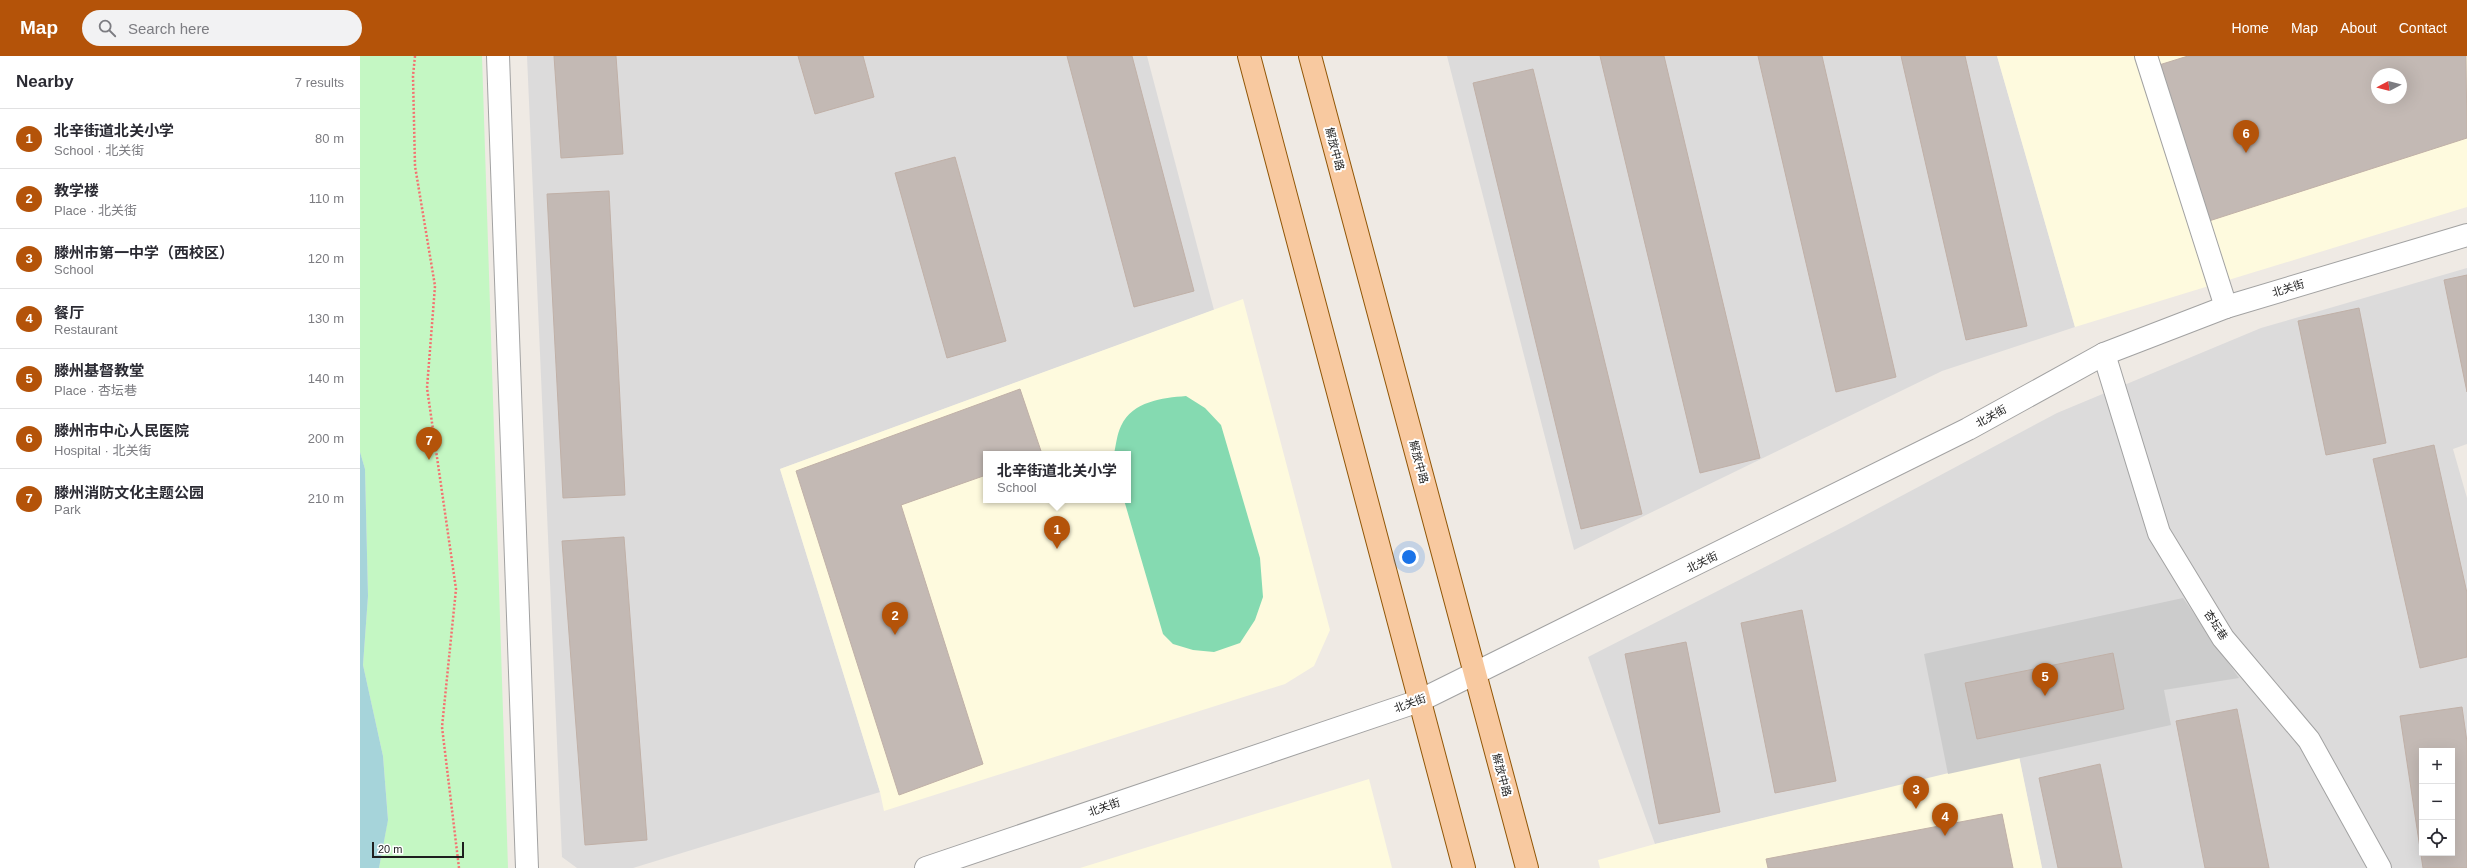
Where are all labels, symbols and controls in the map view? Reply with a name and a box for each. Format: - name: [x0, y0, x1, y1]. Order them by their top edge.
- search box: [82, 10, 362, 46]
- text: Map: [20, 17, 58, 38]
- icon: search: [96, 17, 118, 39]
- text: Search here: [128, 20, 210, 37]
- text: Home: [2232, 20, 2269, 36]
- text: Map: [2291, 20, 2318, 36]
- text: About: [2340, 20, 2377, 36]
- text: Contact: [2399, 20, 2447, 36]
- north arrow: [2371, 68, 2407, 104]
- text: Nearby: [16, 72, 74, 91]
- text: 7 results: [295, 75, 344, 90]
- pin: 6: [2233, 120, 2259, 153]
- text: 北辛街道北关小学: [54, 122, 174, 139]
- street label: 解放中路: [1324, 126, 1346, 172]
- text: 1: [25, 131, 33, 146]
- text: 80 m: [315, 131, 344, 146]
- text: School · 北关街: [54, 143, 144, 158]
- text: 教学楼: [54, 182, 99, 199]
- text: 2: [25, 191, 33, 206]
- text: 110 m: [309, 191, 344, 206]
- text: Place · 北关街: [54, 203, 137, 218]
- text: 滕州市第一中学（西校区）: [54, 244, 234, 261]
- text: 3: [25, 251, 33, 266]
- text: 120 m: [308, 251, 344, 266]
- text: School: [54, 262, 94, 277]
- street label: 北关街: [2270, 277, 2306, 299]
- text: 餐厅: [54, 304, 84, 321]
- text: 4: [25, 311, 33, 326]
- text: 130 m: [308, 311, 344, 326]
- text: Restaurant: [54, 322, 118, 337]
- text: 滕州基督教堂: [54, 362, 144, 379]
- text: 5: [25, 371, 33, 386]
- text: 140 m: [308, 371, 344, 386]
- text: Place · 杏坛巷: [54, 383, 137, 398]
- street label: 北关街: [1974, 403, 2008, 429]
- text: 滕州市中心人民医院: [54, 422, 189, 439]
- pin: 7: [416, 427, 442, 460]
- text: 6: [25, 431, 33, 446]
- text: 200 m: [308, 431, 344, 446]
- street label: 解放中路: [1408, 439, 1430, 485]
- text: Hospital · 北关街: [54, 443, 152, 458]
- popup: [983, 451, 1131, 503]
- text: 北辛街道北关小学: [997, 462, 1117, 479]
- text: School: [997, 480, 1037, 495]
- text: 滕州消防文化主题公园: [54, 484, 204, 501]
- text: 7: [25, 491, 33, 506]
- text: 210 m: [308, 491, 344, 506]
- text: Park: [54, 502, 81, 517]
- pin: 1: [1044, 516, 1070, 549]
- your location: [1399, 547, 1419, 567]
- street label: 北关街: [1685, 549, 1719, 575]
- pin: 2: [882, 602, 908, 635]
- street label: 杏坛巷: [2202, 608, 2230, 642]
- pin: 5: [2032, 663, 2058, 696]
- street label: 北关街: [1392, 692, 1428, 714]
- map controls: [2419, 748, 2455, 856]
- button: +: [2419, 748, 2455, 784]
- street label: 解放中路: [1491, 752, 1513, 798]
- pin: 3: [1903, 776, 1929, 809]
- button: −: [2419, 784, 2455, 820]
- street label: 北关街: [1086, 796, 1122, 818]
- pin: 4: [1932, 803, 1958, 836]
- button: locate: [2419, 820, 2455, 856]
- scale bar: [372, 840, 464, 859]
- text: 20 m: [378, 843, 402, 855]

